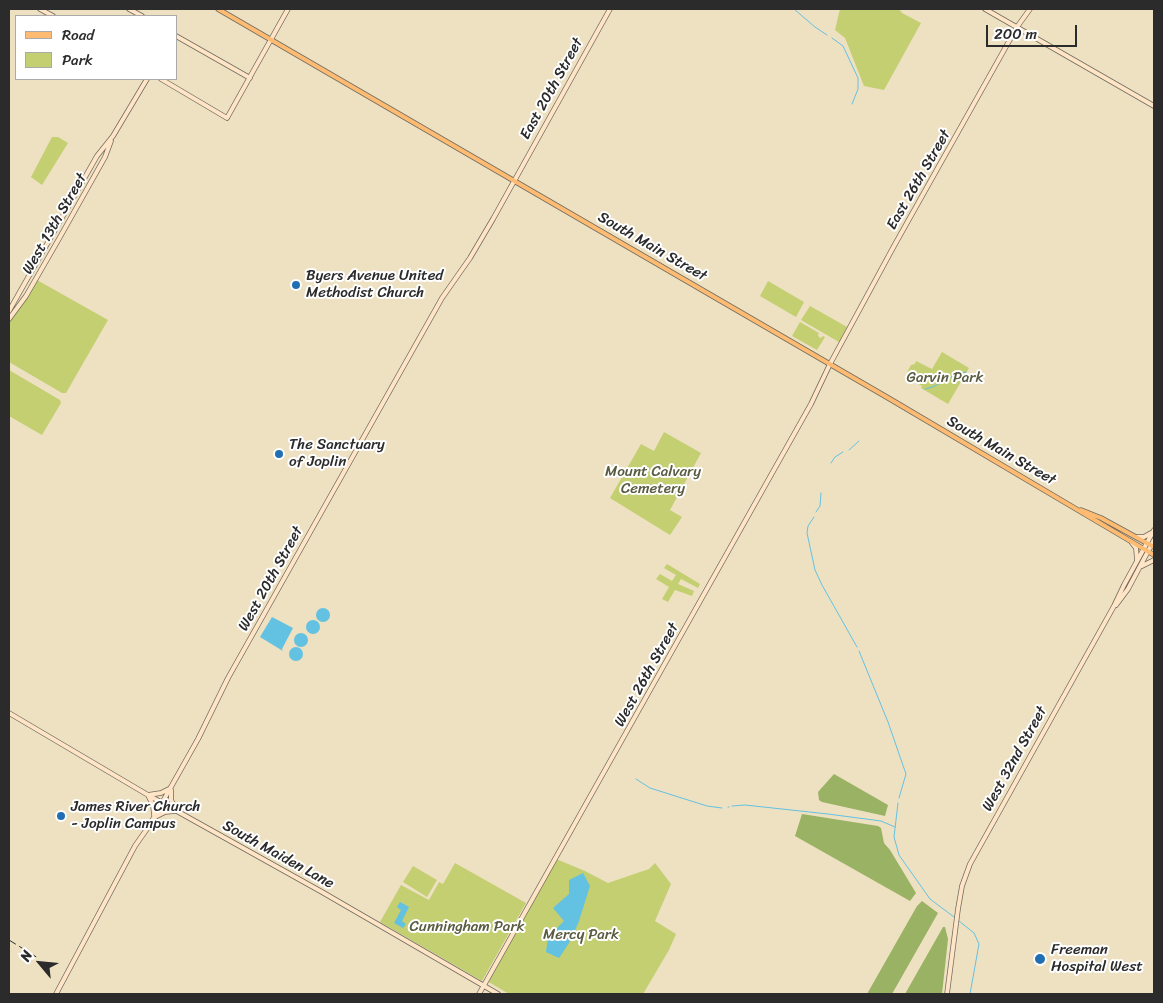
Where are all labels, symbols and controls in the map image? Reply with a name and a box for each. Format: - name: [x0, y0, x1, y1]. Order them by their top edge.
- legend: [15, 15, 178, 80]
- scale bar: [988, 15, 1079, 47]
- text: 200 m: [994, 21, 1037, 47]
- text: Road: [62, 22, 94, 48]
- street label: East 20th Street: [517, 35, 587, 143]
- text: Park: [62, 47, 93, 73]
- street label: East 26th Street: [883, 127, 955, 233]
- street label: West 13th Street: [19, 170, 91, 278]
- street label: South Main Street: [594, 208, 710, 286]
- place label: Byers Avenue United Methodist Church: [306, 267, 443, 302]
- marker: Byers Avenue United Methodist Church: [290, 279, 302, 291]
- park label: Garvin Park: [907, 369, 983, 387]
- street label: South Main Street: [943, 412, 1059, 490]
- place label: The Sanctuary of Joplin: [289, 436, 385, 471]
- marker: The Sanctuary of Joplin: [273, 448, 285, 460]
- park label: Mount Calvary Cemetery: [605, 463, 701, 498]
- street label: West 20th Street: [235, 524, 307, 634]
- street label: West 26th Street: [611, 620, 683, 730]
- street label: West 32nd Street: [979, 703, 1051, 815]
- place label: James River Church - Joplin Campus: [71, 798, 200, 833]
- marker: James River Church - Joplin Campus: [55, 810, 67, 822]
- street label: South Maiden Lane: [219, 817, 337, 893]
- park label: Cunningham Park: [410, 918, 524, 936]
- park label: Mercy Park: [543, 926, 619, 944]
- north arrow: [15, 938, 65, 988]
- place label: Freeman Hospital West: [1051, 941, 1143, 976]
- text: N: [13, 946, 40, 966]
- marker: Freeman Hospital West: [1033, 952, 1047, 966]

